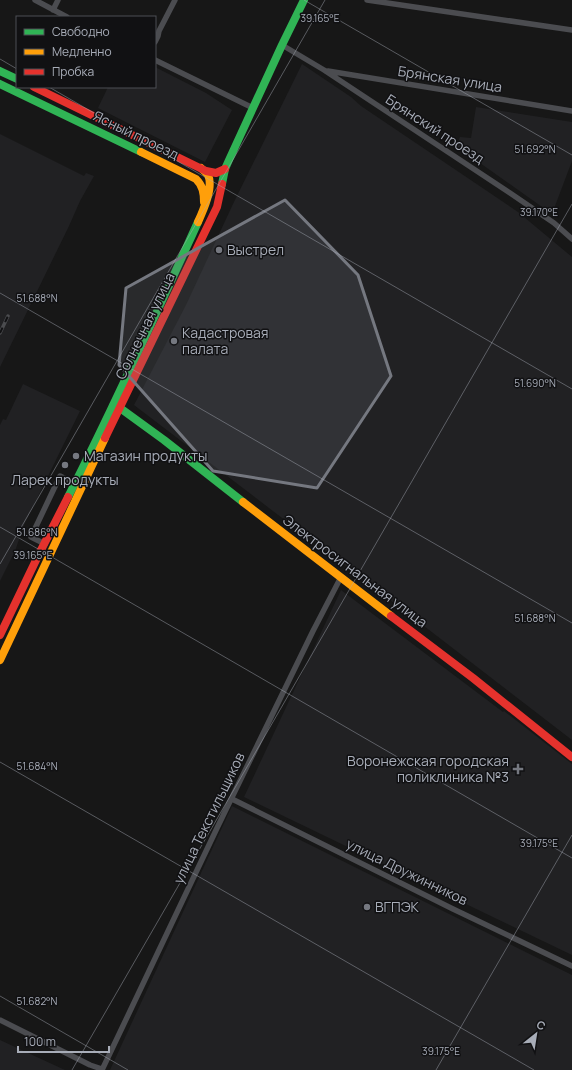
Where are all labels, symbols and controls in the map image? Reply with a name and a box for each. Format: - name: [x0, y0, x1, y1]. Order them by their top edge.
- text: 39.165°E: [301, 11, 340, 25]
- legend: [16, 16, 156, 88]
- text: Свободно: [52, 23, 110, 40]
- text: Медленно: [52, 43, 112, 60]
- street label: Брянская улица: [397, 61, 504, 96]
- text: Пробка: [52, 63, 94, 80]
- street label: Брянский проезд: [382, 90, 488, 168]
- street label: Ясный проезд: [90, 106, 182, 163]
- text: 51.692°N: [514, 142, 556, 156]
- text: 39.170°E: [520, 205, 558, 219]
- place label: Выстрел: [227, 240, 284, 259]
- marker: Выстрел: [214, 245, 224, 255]
- street label: Солнечная улица: [110, 269, 179, 382]
- text: 51.688°N: [17, 291, 58, 305]
- place label: Кадастровая палата: [182, 323, 268, 358]
- marker: Кадастровая палата: [169, 336, 179, 346]
- text: 51.690°N: [514, 376, 556, 390]
- place label: Магазин продукты: [84, 446, 207, 465]
- marker: Магазин продукты: [71, 451, 81, 461]
- marker: Ларек продукты: [60, 460, 70, 470]
- place label: Ларек продукты: [11, 470, 119, 489]
- street label: Электросигнальная улица: [279, 510, 431, 631]
- text: 51.686°N: [16, 525, 58, 539]
- text: 39.165°E: [14, 548, 53, 562]
- text: 51.688°N: [515, 611, 556, 625]
- street label: улица Текстильщиков: [168, 748, 249, 887]
- place label: Воронежская городская поликлиника №3: [347, 751, 509, 786]
- text: 51.684°N: [16, 759, 58, 773]
- marker: Воронежская городская поликлиника №3: [512, 763, 524, 775]
- street label: улица Дружинников: [343, 834, 472, 909]
- text: 39.175°E: [520, 836, 558, 850]
- place label: ВГПЭК: [375, 897, 420, 916]
- marker: ВГПЭК: [362, 902, 372, 912]
- text: 51.682°N: [17, 994, 58, 1008]
- north arrow: [516, 1014, 556, 1054]
- text: С: [534, 1016, 549, 1033]
- scale bar: [18, 1028, 109, 1054]
- text: 100 m: [24, 1033, 56, 1050]
- text: 39.175°E: [422, 1044, 460, 1058]

